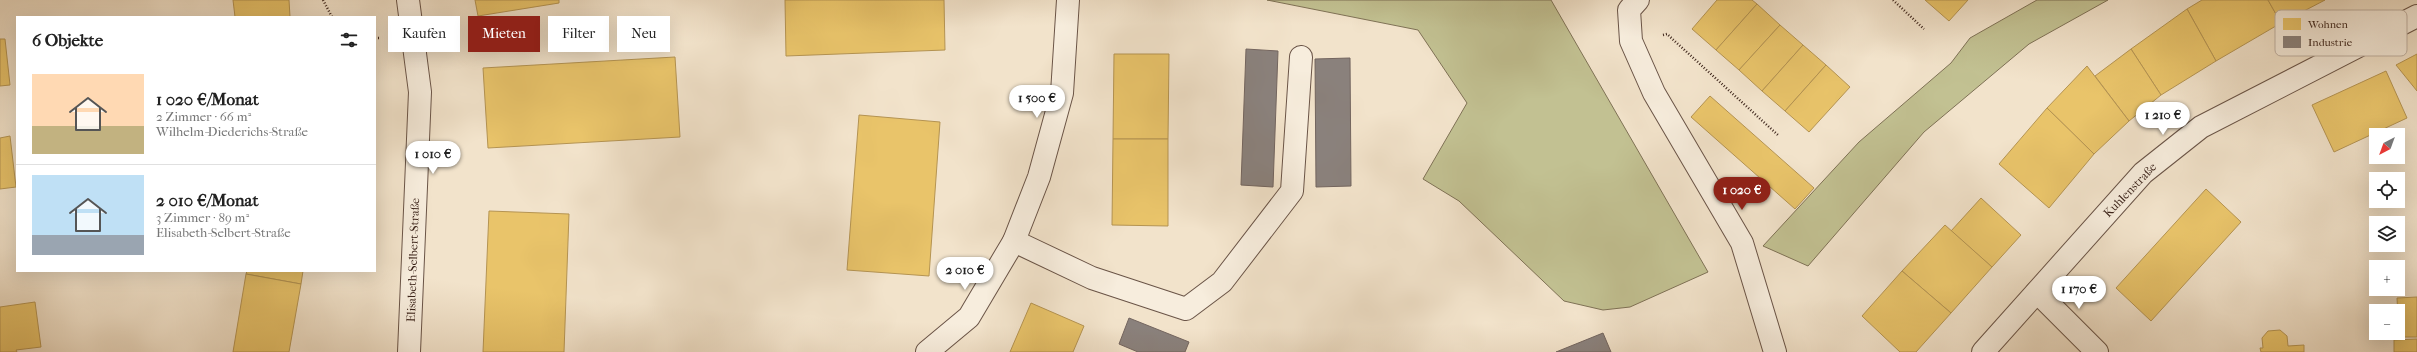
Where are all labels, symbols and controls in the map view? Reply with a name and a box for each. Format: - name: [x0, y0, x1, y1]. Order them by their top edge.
- legend: [2275, 10, 2407, 56]
- chip: Kaufen: [388, 16, 460, 52]
- chip: Mieten: [468, 16, 540, 52]
- chip: Filter: [548, 16, 609, 52]
- chip: Neu: [617, 16, 670, 52]
- text: Wohnen: [2307, 18, 2348, 31]
- icon: filters: [338, 29, 360, 51]
- text: 6 Objekte: [32, 30, 103, 50]
- text: Industrie: [2308, 36, 2353, 49]
- pin: 1 500 €: [1000, 85, 1074, 119]
- text: 1 020 €/Monat: [156, 89, 259, 109]
- icon: home: [64, 90, 112, 138]
- text: 1 500 €: [1018, 90, 1056, 105]
- pin: 1 210 €: [2126, 102, 2200, 136]
- text: 1 210 €: [2145, 107, 2181, 122]
- text: 2 Zimmer · 66 m²: [156, 109, 251, 124]
- text: Wilhelm-Diederichs-Straße: [156, 124, 308, 139]
- north arrow: [2369, 128, 2405, 164]
- map controls: [2369, 128, 2405, 340]
- pin: 1 010 €: [396, 141, 470, 175]
- text: 1 010 €: [415, 146, 451, 161]
- street label: Kuhlenstraße: [2101, 160, 2159, 220]
- button: locate: [2369, 172, 2405, 208]
- pin: 1 020 €: [1705, 177, 1779, 211]
- text: 1 020 €: [1723, 182, 1761, 197]
- text: 2 010 €/Monat: [156, 190, 259, 210]
- icon: home: [64, 191, 112, 239]
- street label: Elisabeth-Selbert-Straße: [404, 198, 422, 322]
- text: 3 Zimmer · 89 m²: [156, 210, 249, 225]
- button: layers: [2369, 216, 2405, 252]
- text: Elisabeth-Selbert-Straße: [156, 225, 291, 240]
- pin: 2 010 €: [928, 257, 1002, 291]
- button: +: [2369, 260, 2405, 296]
- text: 2 010 €: [946, 262, 984, 277]
- pin: 1 170 €: [2042, 276, 2116, 310]
- text: 1 170 €: [2061, 281, 2097, 296]
- button: −: [2369, 304, 2405, 340]

